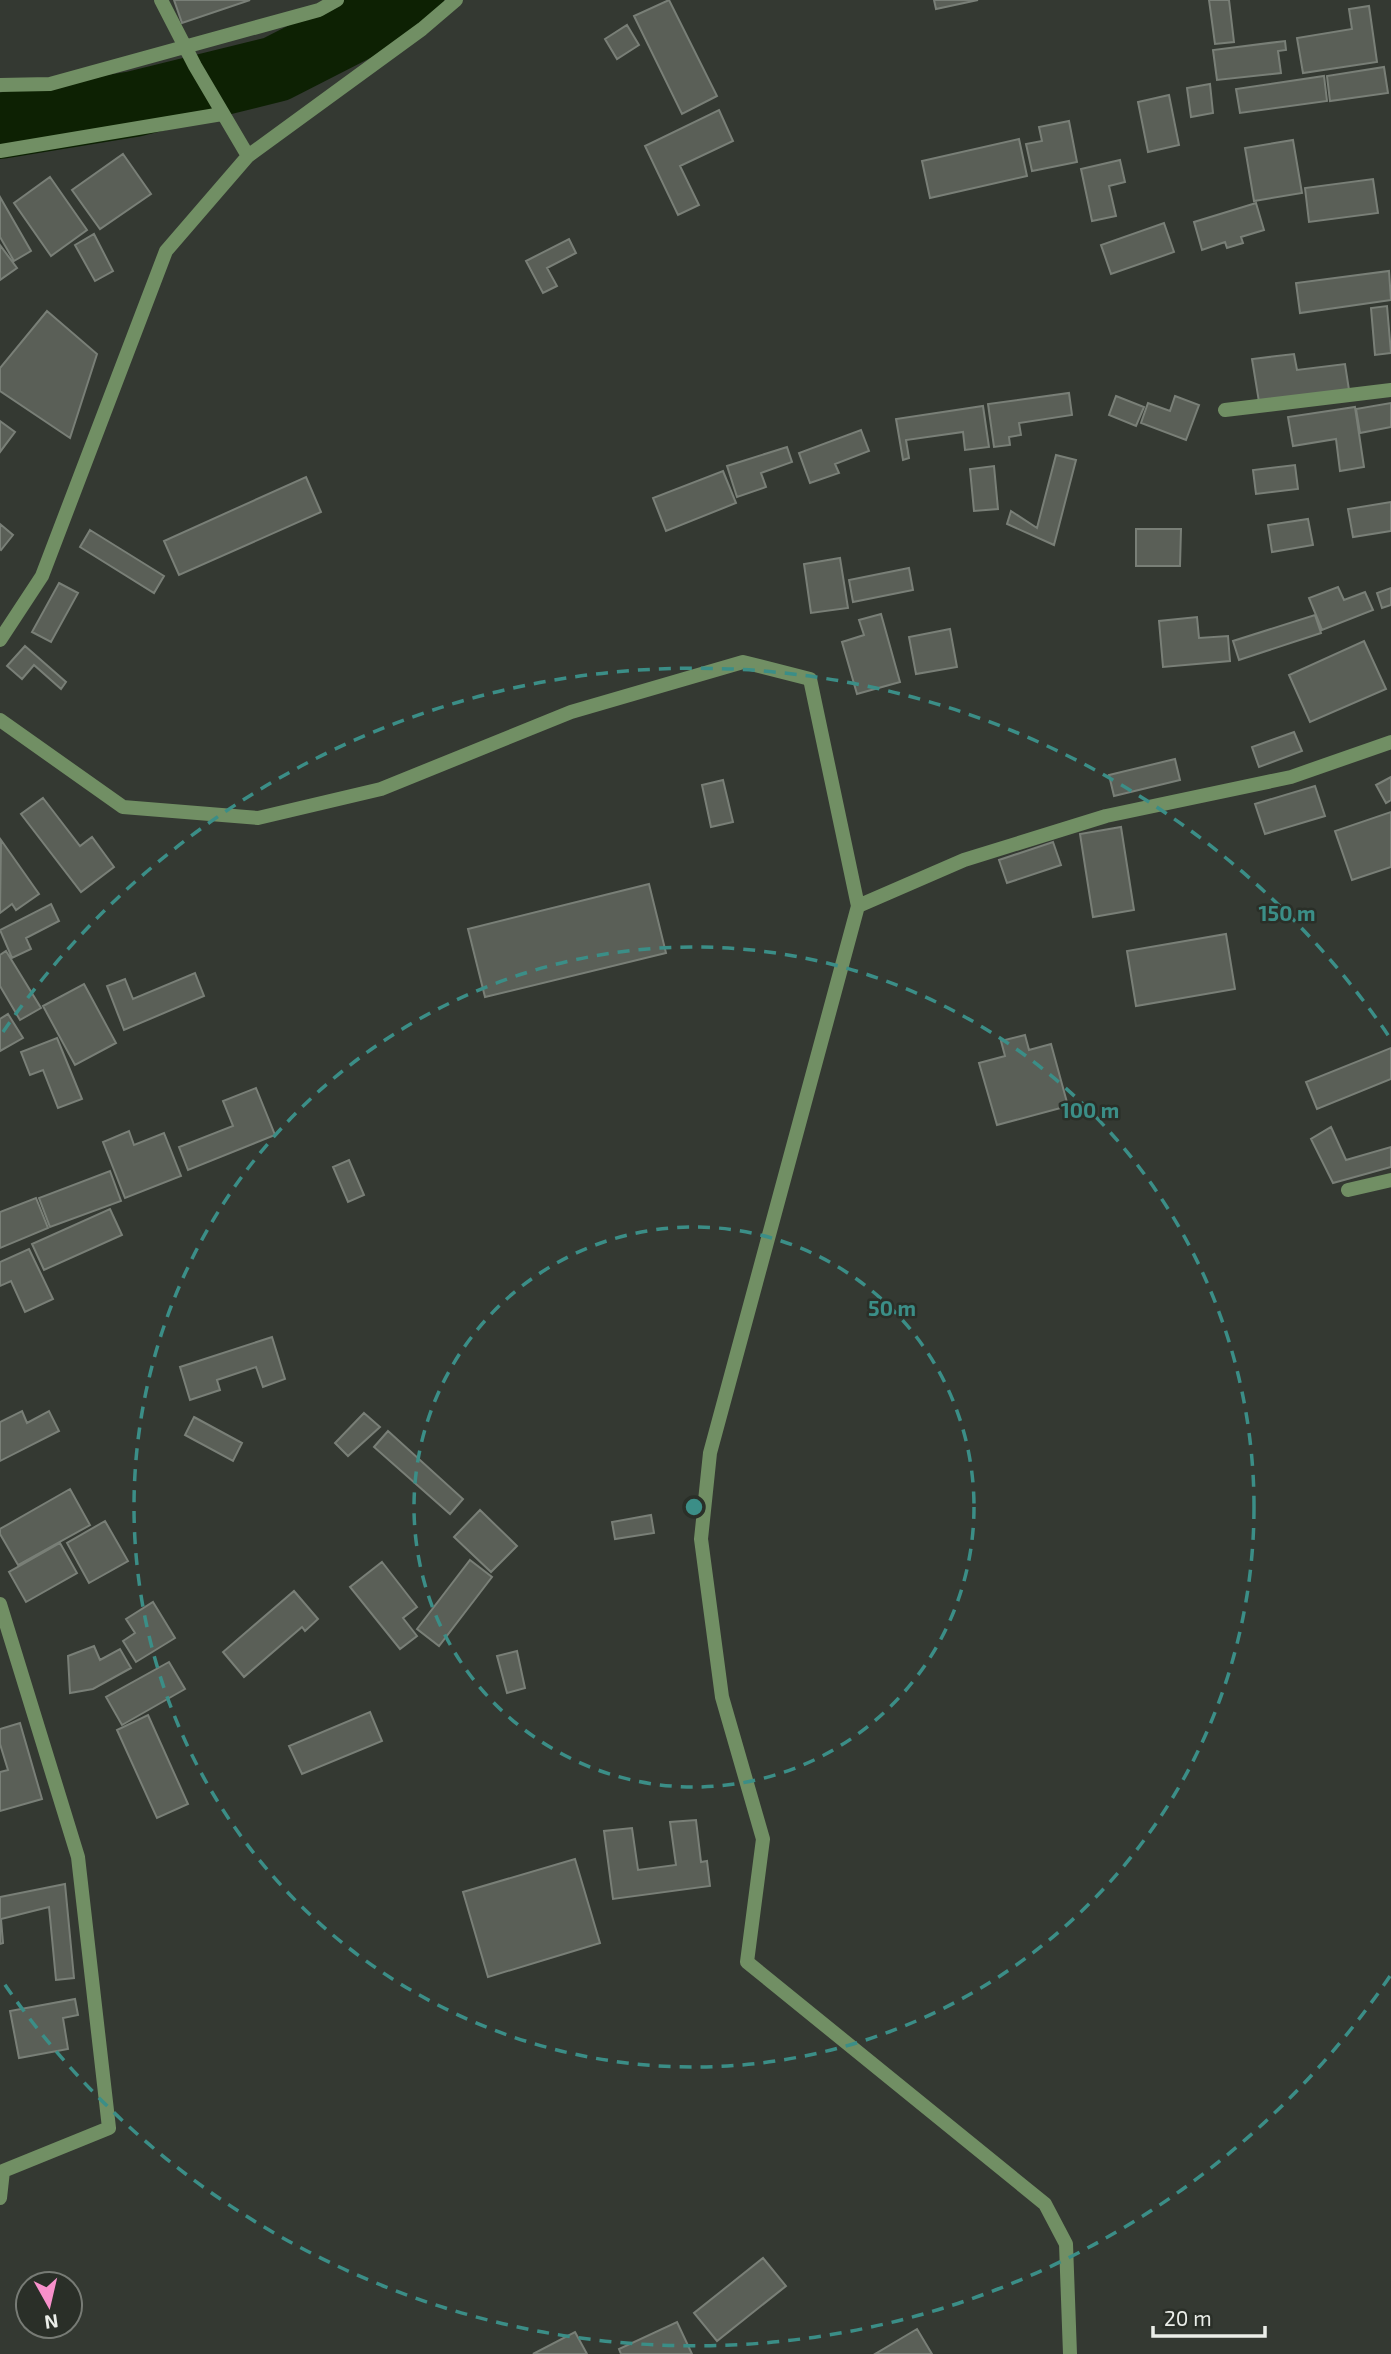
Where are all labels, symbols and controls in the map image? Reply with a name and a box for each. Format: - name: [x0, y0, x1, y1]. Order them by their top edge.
- text: 150 m: [1259, 900, 1315, 925]
- text: 100 m: [1061, 1097, 1119, 1122]
- text: 50 m: [868, 1295, 916, 1320]
- centre of rings: [682, 1495, 706, 1519]
- north arrow: [14, 2270, 84, 2340]
- scale bar: [1153, 2294, 1265, 2338]
- text: 20 m: [1164, 2305, 1212, 2330]
- text: N: [43, 2310, 60, 2335]

